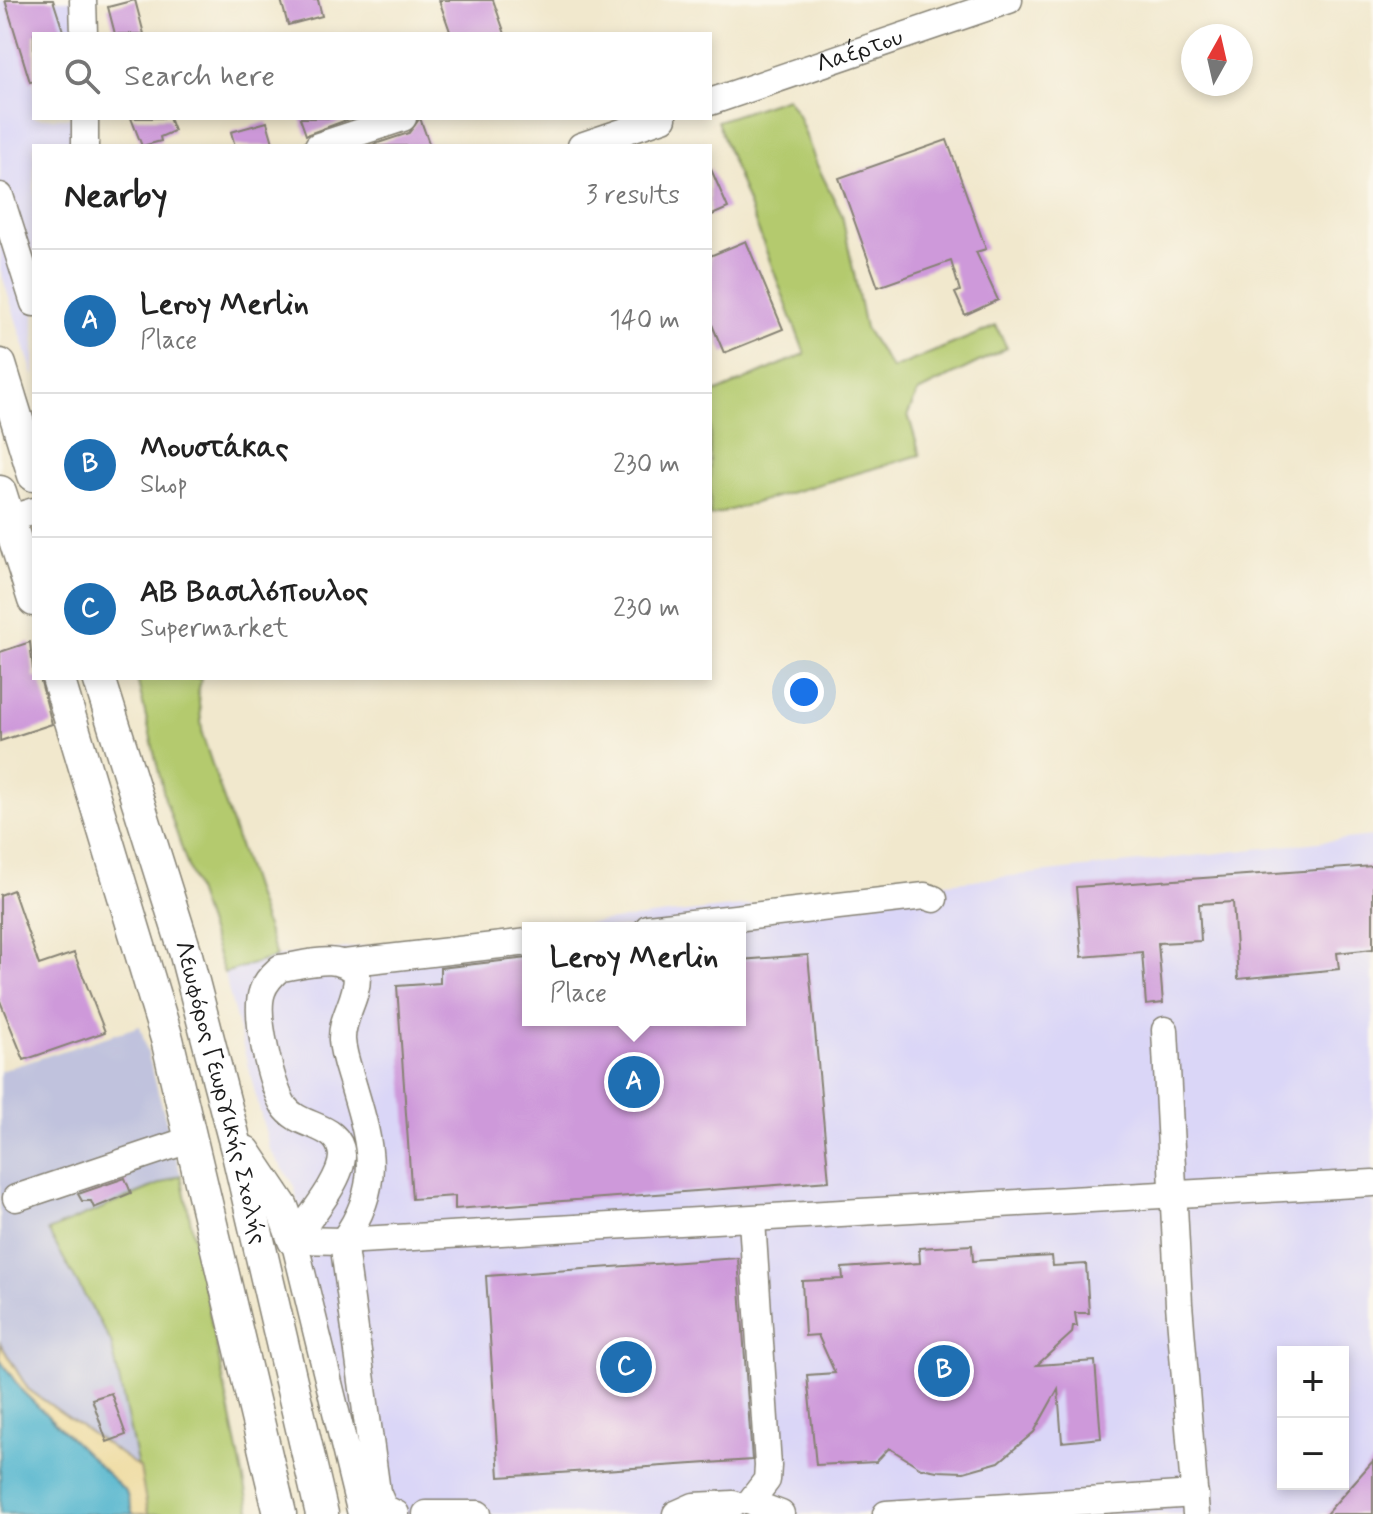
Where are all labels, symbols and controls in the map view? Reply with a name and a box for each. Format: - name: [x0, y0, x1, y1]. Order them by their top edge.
- street label: Λαέρτου: [812, 22, 907, 80]
- north arrow: [1181, 24, 1253, 96]
- search box: [32, 32, 712, 120]
- icon: search: [60, 54, 104, 98]
- text: Search here: [124, 57, 275, 96]
- text: Nearby: [64, 174, 168, 219]
- text: 3 results: [586, 179, 680, 213]
- text: Leroy Merlin: [140, 285, 309, 324]
- text: A: [81, 304, 99, 338]
- text: 140 m: [609, 304, 680, 338]
- text: Place: [140, 324, 197, 358]
- text: Μουστάκας: [140, 429, 289, 468]
- text: B: [82, 448, 98, 482]
- text: 230 m: [613, 448, 680, 482]
- text: Shop: [140, 468, 188, 502]
- text: ΑΒ Βασιλόπουλος: [140, 573, 369, 612]
- text: C: [81, 592, 99, 626]
- text: 230 m: [613, 592, 680, 626]
- text: Supermarket: [140, 612, 288, 646]
- your location: [784, 672, 824, 712]
- popup: [522, 922, 746, 1026]
- street label: Λεωφόρος Γεωργικής Σχολής: [167, 937, 274, 1247]
- text: Leroy Merlin: [550, 938, 718, 977]
- text: Place: [550, 977, 607, 1011]
- pin: A: [608, 1052, 660, 1112]
- pin: C: [600, 1337, 652, 1397]
- pin: B: [918, 1341, 970, 1401]
- map controls: [1277, 1346, 1349, 1490]
- button: +: [1277, 1346, 1349, 1418]
- button: −: [1277, 1418, 1349, 1490]

